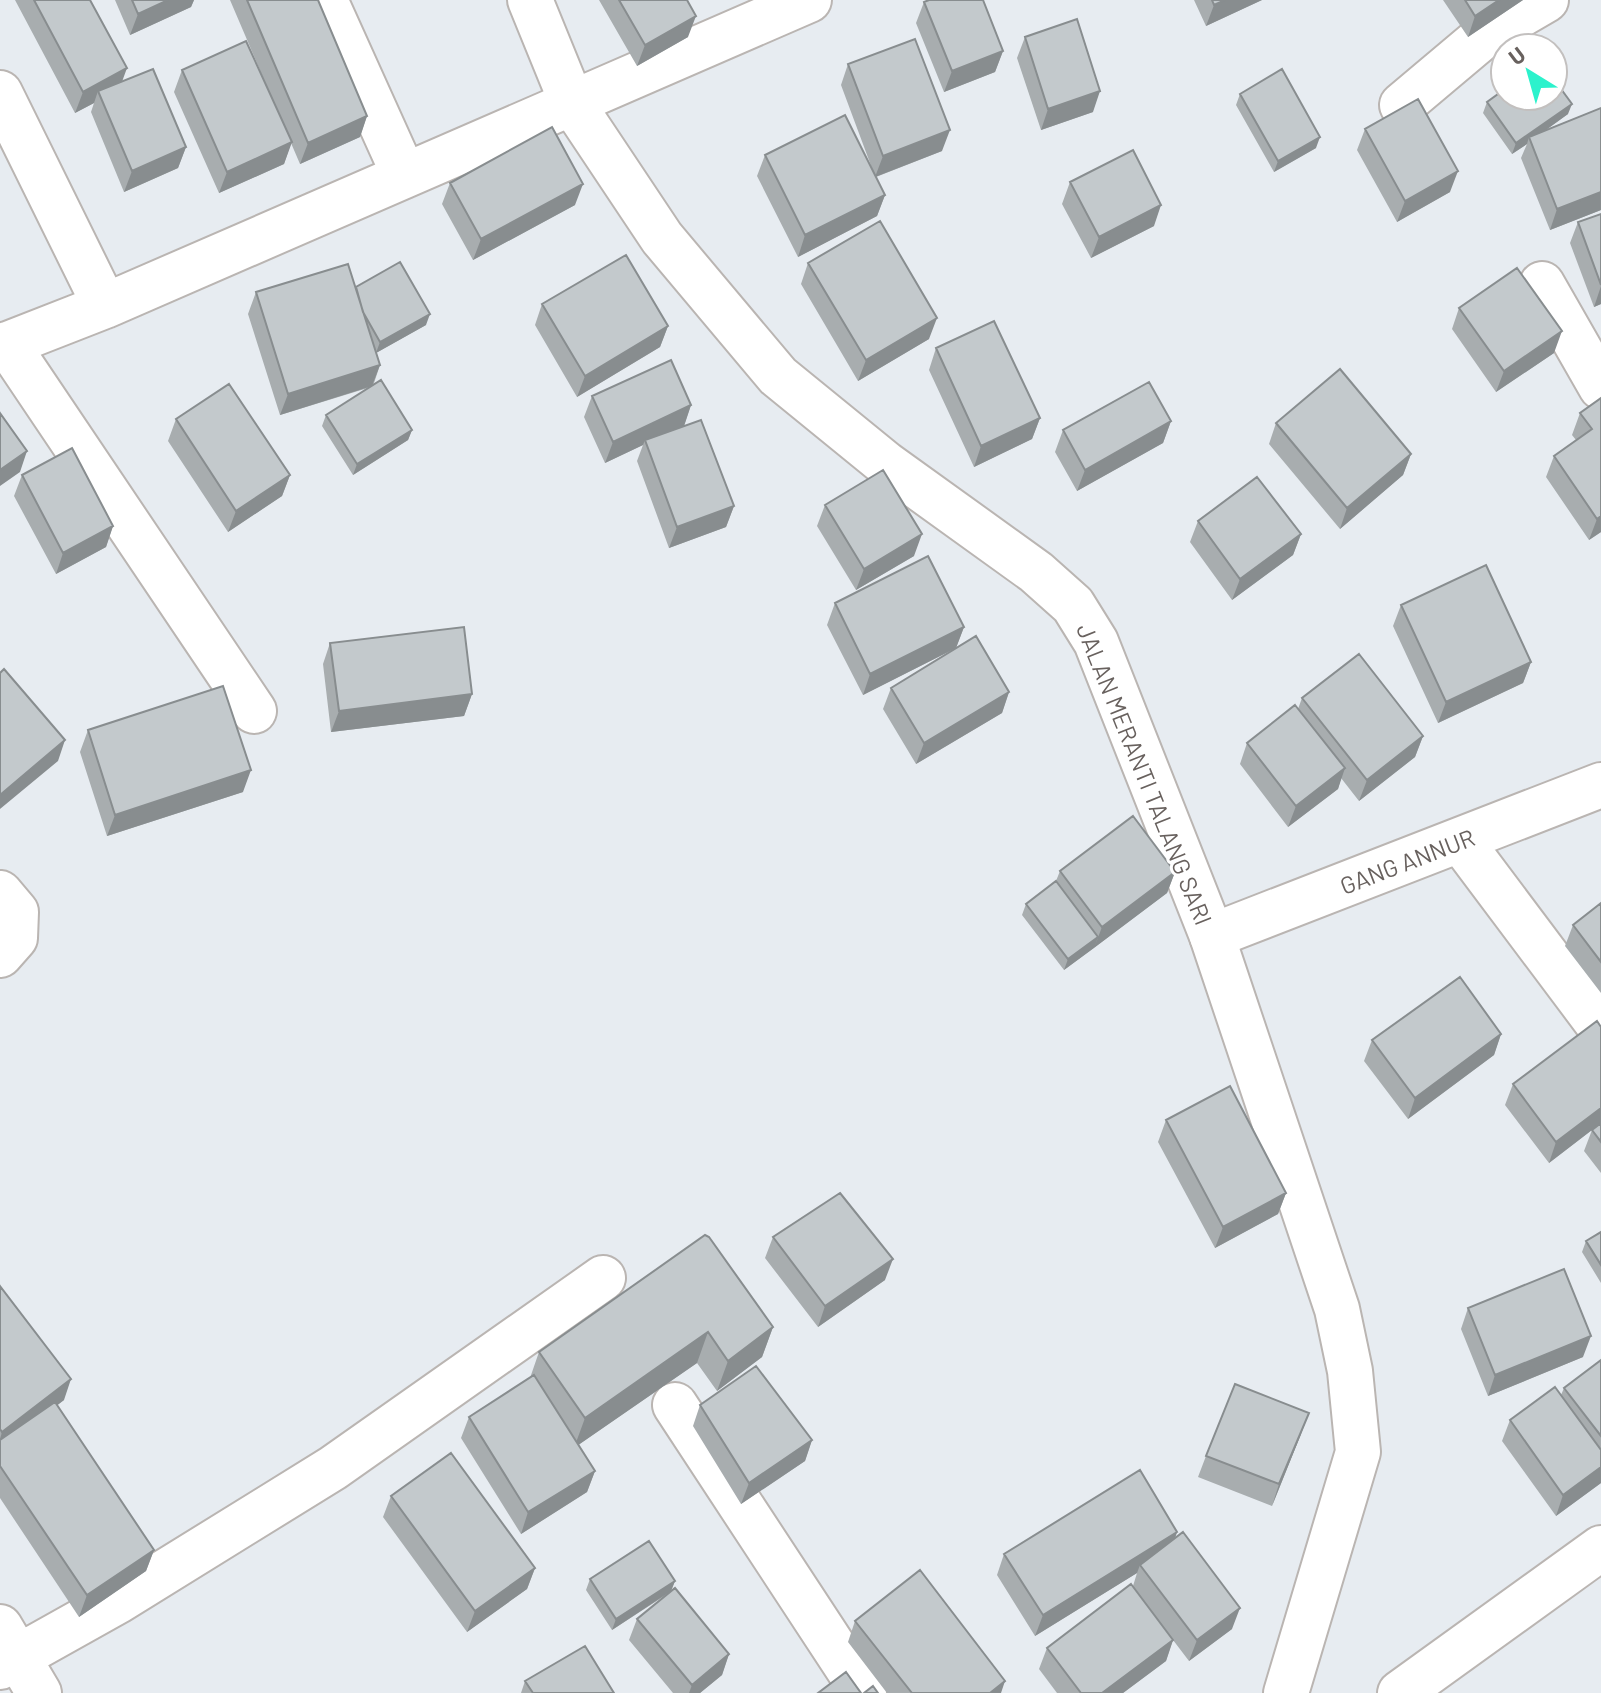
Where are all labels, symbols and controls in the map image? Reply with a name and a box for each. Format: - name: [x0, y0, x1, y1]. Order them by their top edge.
- north arrow: [1489, 32, 1569, 112]
- text: U: [1503, 41, 1530, 70]
- street label: JALAN MERANTI TALANG SARI: [1071, 619, 1219, 929]
- street label: GANG ANNUR: [1336, 822, 1478, 900]

